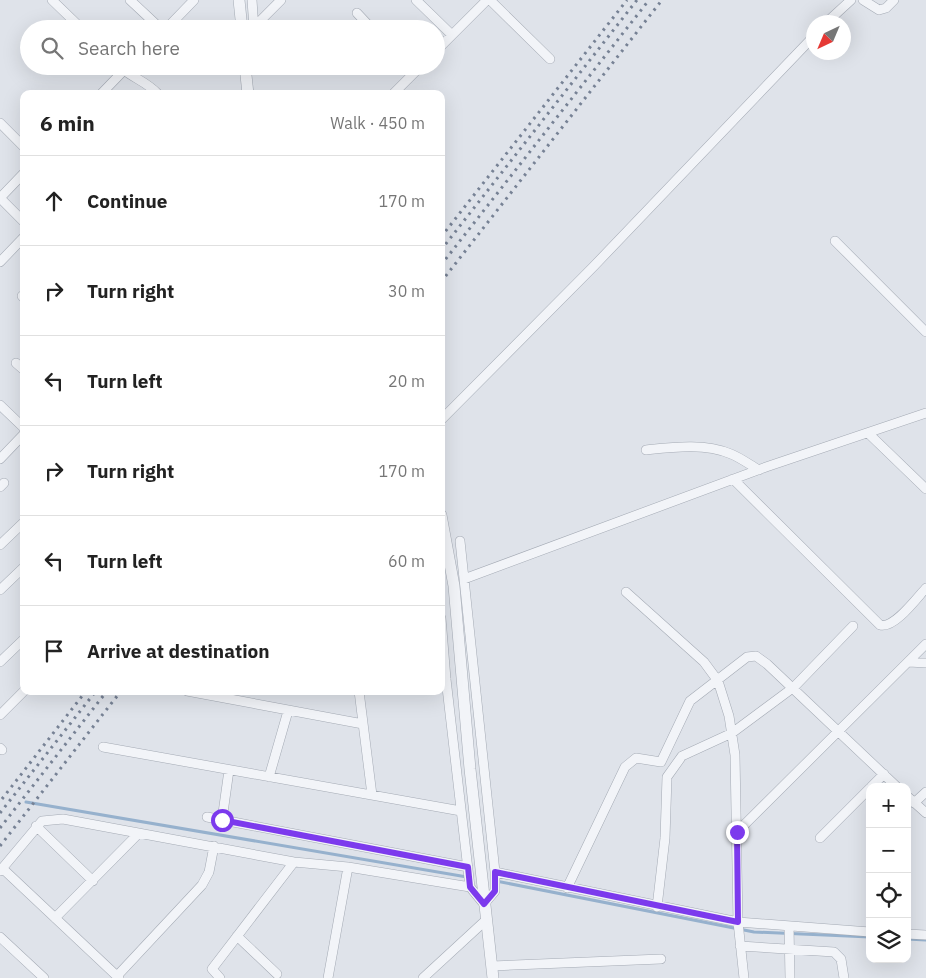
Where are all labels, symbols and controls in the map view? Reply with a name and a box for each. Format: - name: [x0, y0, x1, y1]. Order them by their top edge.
- north arrow: [806, 15, 851, 60]
- search box: [20, 20, 445, 75]
- icon: search: [38, 34, 66, 62]
- text: Search here: [78, 36, 180, 60]
- text: 6 min: [40, 109, 95, 137]
- text: Walk · 450 m: [330, 113, 425, 133]
- icon: ahead: [40, 187, 68, 215]
- text: Continue: [87, 189, 167, 213]
- text: 170 m: [378, 191, 425, 211]
- icon: right: [40, 277, 68, 305]
- text: Turn right: [87, 279, 174, 303]
- text: 30 m: [388, 281, 425, 301]
- icon: left: [40, 367, 68, 395]
- text: Turn left: [87, 369, 163, 393]
- text: 20 m: [388, 371, 425, 391]
- icon: right: [40, 457, 68, 485]
- text: Turn right: [87, 459, 174, 483]
- text: 170 m: [378, 461, 425, 481]
- icon: left: [40, 547, 68, 575]
- text: Turn left: [87, 549, 163, 573]
- text: 60 m: [388, 551, 425, 571]
- icon: arrive: [40, 637, 68, 665]
- text: Arrive at destination: [87, 639, 270, 663]
- map controls: [866, 783, 911, 963]
- button: +: [866, 783, 911, 828]
- route start: [211, 809, 234, 832]
- route end: [726, 821, 749, 844]
- button: −: [866, 828, 911, 873]
- button: locate: [866, 873, 911, 918]
- button: layers: [866, 918, 911, 963]

